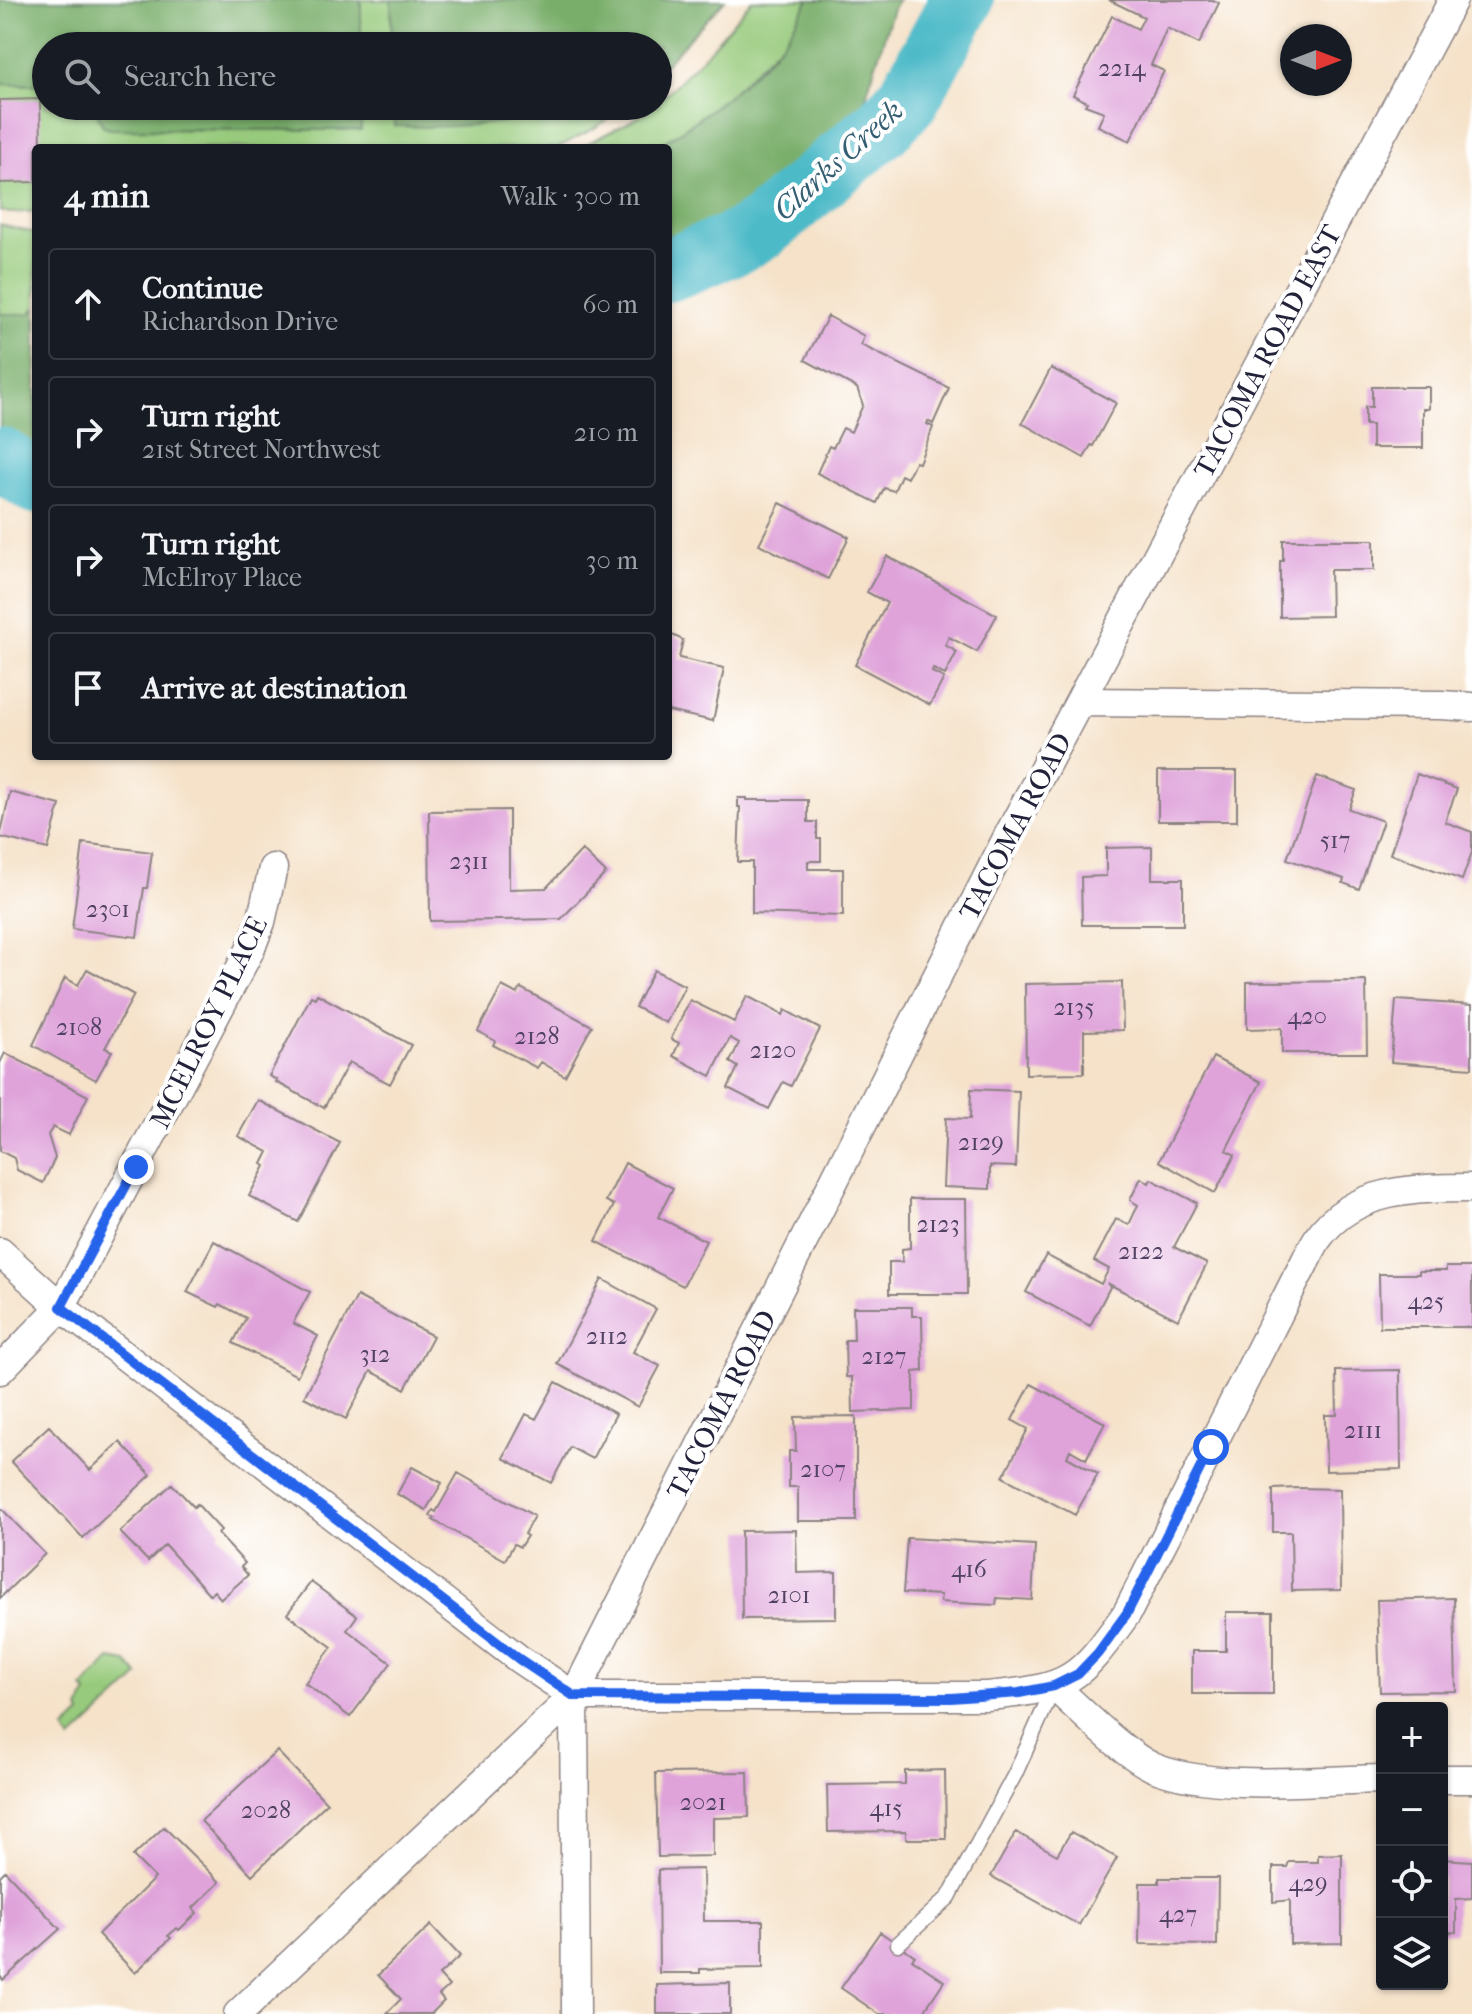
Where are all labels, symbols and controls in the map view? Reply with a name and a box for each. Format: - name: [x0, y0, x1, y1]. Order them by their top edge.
- north arrow: [1280, 24, 1352, 96]
- search box: [32, 32, 672, 120]
- icon: search: [60, 54, 104, 98]
- house number: 2214: [1098, 54, 1147, 82]
- text: Search here: [124, 59, 276, 94]
- water label: Clarks Creek: [766, 93, 910, 228]
- text: 4 min: [64, 176, 149, 216]
- text: Walk · 300 m: [501, 181, 640, 212]
- street label: TACOMA ROAD EAST: [1187, 218, 1349, 483]
- text: Continue: [142, 271, 263, 306]
- icon: ahead: [66, 282, 110, 326]
- text: 60 m: [582, 289, 638, 320]
- text: Richardson Drive: [142, 306, 338, 337]
- text: Turn right: [142, 399, 280, 434]
- icon: right: [66, 410, 110, 454]
- text: 210 m: [574, 417, 638, 448]
- text: 21st Street Northwest: [142, 434, 381, 465]
- text: Turn right: [142, 527, 280, 562]
- icon: right: [66, 538, 110, 582]
- text: 30 m: [586, 545, 638, 576]
- text: McElroy Place: [142, 562, 302, 593]
- icon: arrive: [66, 666, 110, 710]
- text: Arrive at destination: [142, 671, 407, 706]
- street label: TACOMA ROAD: [952, 727, 1079, 925]
- house number: 517: [1320, 826, 1350, 854]
- house number: 2311: [449, 847, 489, 875]
- house number: 2301: [86, 895, 130, 923]
- street label: MCELROY PLACE: [143, 911, 274, 1134]
- house number: 2135: [1053, 993, 1095, 1021]
- house number: 420: [1287, 1002, 1327, 1030]
- house number: 2108: [56, 1013, 102, 1041]
- house number: 2128: [514, 1022, 560, 1050]
- house number: 2120: [750, 1036, 796, 1064]
- house number: 2129: [958, 1128, 1004, 1156]
- route end: [118, 1149, 154, 1185]
- house number: 2123: [916, 1210, 960, 1238]
- house number: 2122: [1118, 1237, 1164, 1265]
- house number: 425: [1408, 1287, 1444, 1315]
- street label: TACOMA ROAD: [660, 1305, 783, 1504]
- house number: 2112: [586, 1322, 628, 1350]
- house number: 312: [360, 1340, 390, 1368]
- house number: 2127: [862, 1342, 906, 1370]
- house number: 2111: [1344, 1416, 1382, 1444]
- route start: [1193, 1429, 1229, 1465]
- house number: 2107: [800, 1455, 846, 1483]
- house number: 416: [951, 1555, 988, 1583]
- house number: 2101: [768, 1581, 810, 1609]
- map controls: [1376, 1702, 1448, 1990]
- button: +: [1376, 1702, 1448, 1774]
- button: −: [1376, 1774, 1448, 1846]
- house number: 2021: [680, 1788, 726, 1816]
- house number: 415: [869, 1794, 903, 1822]
- house number: 2028: [241, 1796, 291, 1824]
- button: locate: [1376, 1846, 1448, 1918]
- house number: 429: [1288, 1869, 1328, 1897]
- house number: 427: [1159, 1900, 1197, 1928]
- button: layers: [1376, 1918, 1448, 1990]

